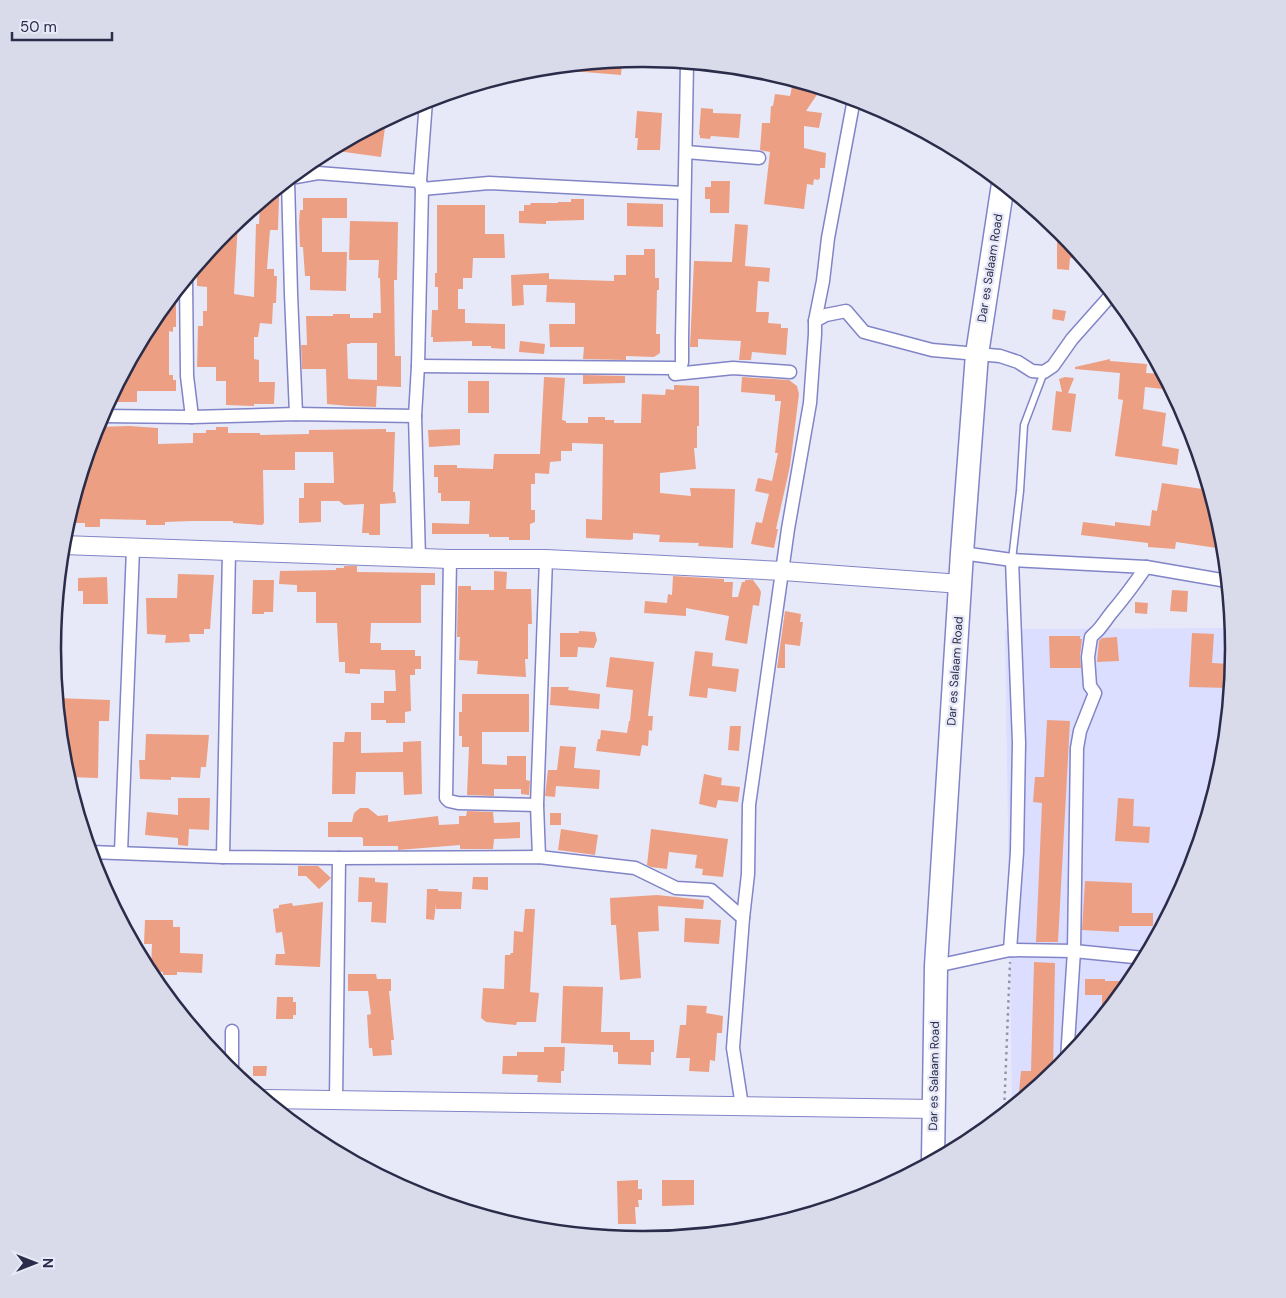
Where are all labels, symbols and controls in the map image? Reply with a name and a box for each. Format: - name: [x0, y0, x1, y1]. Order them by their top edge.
- scale bar: [12, 10, 112, 42]
- text: 50 m: [20, 17, 57, 37]
- street label: Dar es Salaam Road: [974, 213, 1006, 323]
- street label: Dar es Salaam Road: [943, 616, 967, 726]
- street label: Dar es Salaam Road: [925, 1021, 943, 1131]
- north arrow: [10, 1238, 60, 1288]
- text: N: [39, 1258, 57, 1268]

